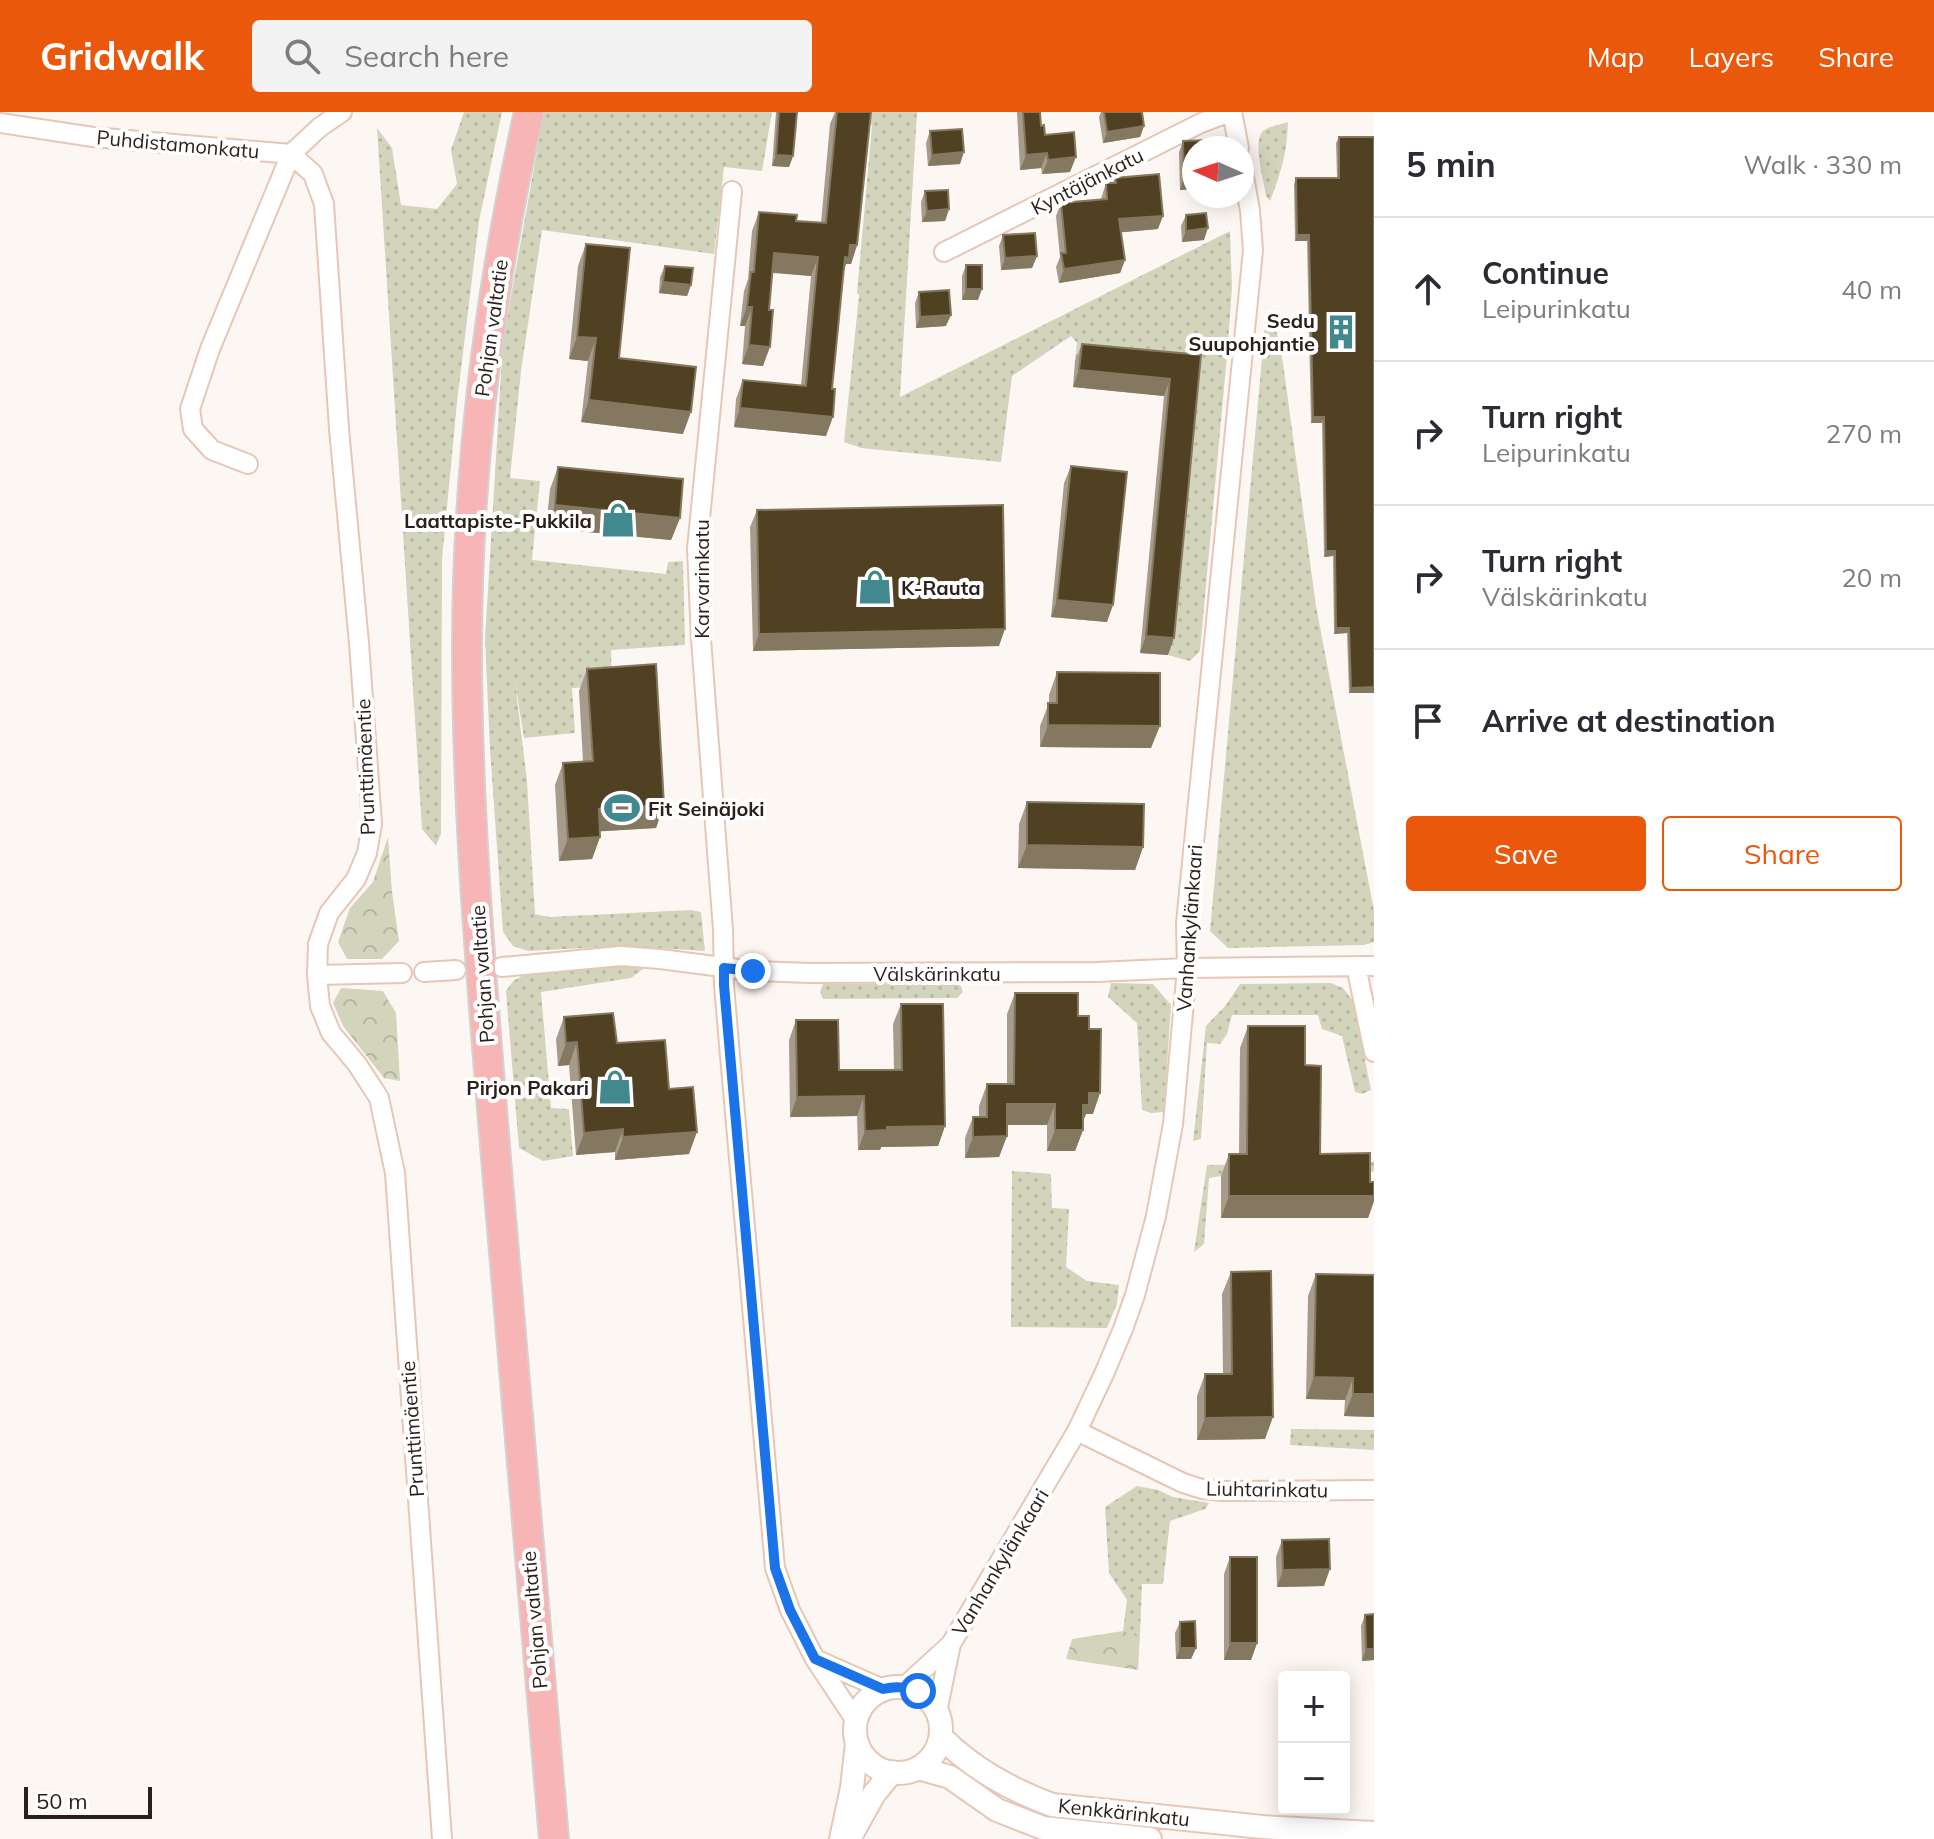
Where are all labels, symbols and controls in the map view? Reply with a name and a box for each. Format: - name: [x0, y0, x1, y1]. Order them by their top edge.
- search box: [252, 20, 812, 92]
- text: Gridwalk: [40, 32, 204, 80]
- icon: search: [280, 34, 324, 78]
- text: Search here: [344, 37, 509, 75]
- text: Map: [1587, 39, 1644, 74]
- text: Layers: [1688, 39, 1774, 74]
- text: Share: [1818, 39, 1894, 74]
- street label: Puhdistamonkatu: [96, 124, 260, 164]
- north arrow: [1182, 136, 1254, 208]
- street label: Kyntäjänkatu: [1027, 142, 1147, 220]
- text: 5 min: [1406, 143, 1496, 186]
- text: Walk · 330 m: [1743, 148, 1902, 181]
- text: Continue: [1482, 254, 1609, 292]
- street label: Pohjan valtatie: [469, 258, 513, 398]
- icon: ahead: [1406, 267, 1450, 311]
- text: 40 m: [1841, 273, 1902, 306]
- text: Leipurinkatu: [1482, 292, 1631, 325]
- place label: Sedu Suupohjantie: [1189, 308, 1315, 356]
- building icon: Sedu Suupohjantie: [1322, 313, 1360, 351]
- text: Turn right: [1482, 398, 1622, 436]
- icon: right: [1406, 411, 1450, 455]
- text: 270 m: [1826, 417, 1902, 450]
- text: Leipurinkatu: [1482, 436, 1631, 469]
- shop icon: Laattapiste-Pukkila: [599, 501, 637, 539]
- place label: Laattapiste-Pukkila: [404, 508, 592, 533]
- street label: Karvarinkatu: [689, 519, 714, 639]
- text: Turn right: [1482, 542, 1622, 580]
- icon: right: [1406, 555, 1450, 599]
- text: 20 m: [1841, 561, 1902, 594]
- shop icon: K-Rauta: [856, 568, 894, 606]
- place label: K-Rauta: [901, 575, 981, 600]
- text: Välskärinkatu: [1482, 580, 1648, 613]
- street label: Prunttimäentie: [350, 698, 380, 836]
- icon: arrive: [1406, 699, 1450, 743]
- text: Arrive at destination: [1482, 702, 1776, 740]
- sports icon: Fit Seinäjoki: [603, 789, 641, 827]
- place label: Fit Seinäjoki: [648, 796, 765, 821]
- button: Save: [1406, 816, 1646, 891]
- button: Share: [1662, 816, 1902, 891]
- street label: Vanhankylänkaari: [1171, 844, 1207, 1012]
- street label: Pohjan valtatie: [465, 904, 499, 1044]
- route end: [735, 953, 771, 989]
- street label: Välskärinkatu: [873, 961, 1001, 986]
- shop icon: Pirjon Pakari: [596, 1068, 634, 1106]
- place label: Pirjon Pakari: [466, 1075, 589, 1100]
- street label: Prunttimäentie: [395, 1360, 429, 1498]
- street label: Liuhtarinkatu: [1206, 1475, 1328, 1503]
- street label: Vanhankylänkaari: [946, 1484, 1054, 1640]
- street label: Pohjan valtatie: [516, 1550, 552, 1690]
- map controls: [1278, 1671, 1350, 1815]
- button: +: [1278, 1671, 1350, 1743]
- route start: [900, 1673, 936, 1709]
- button: −: [1278, 1743, 1350, 1815]
- scale bar: [24, 1783, 152, 1819]
- text: 50 m: [36, 1787, 87, 1815]
- street label: Kenkkärinkatu: [1057, 1793, 1191, 1831]

